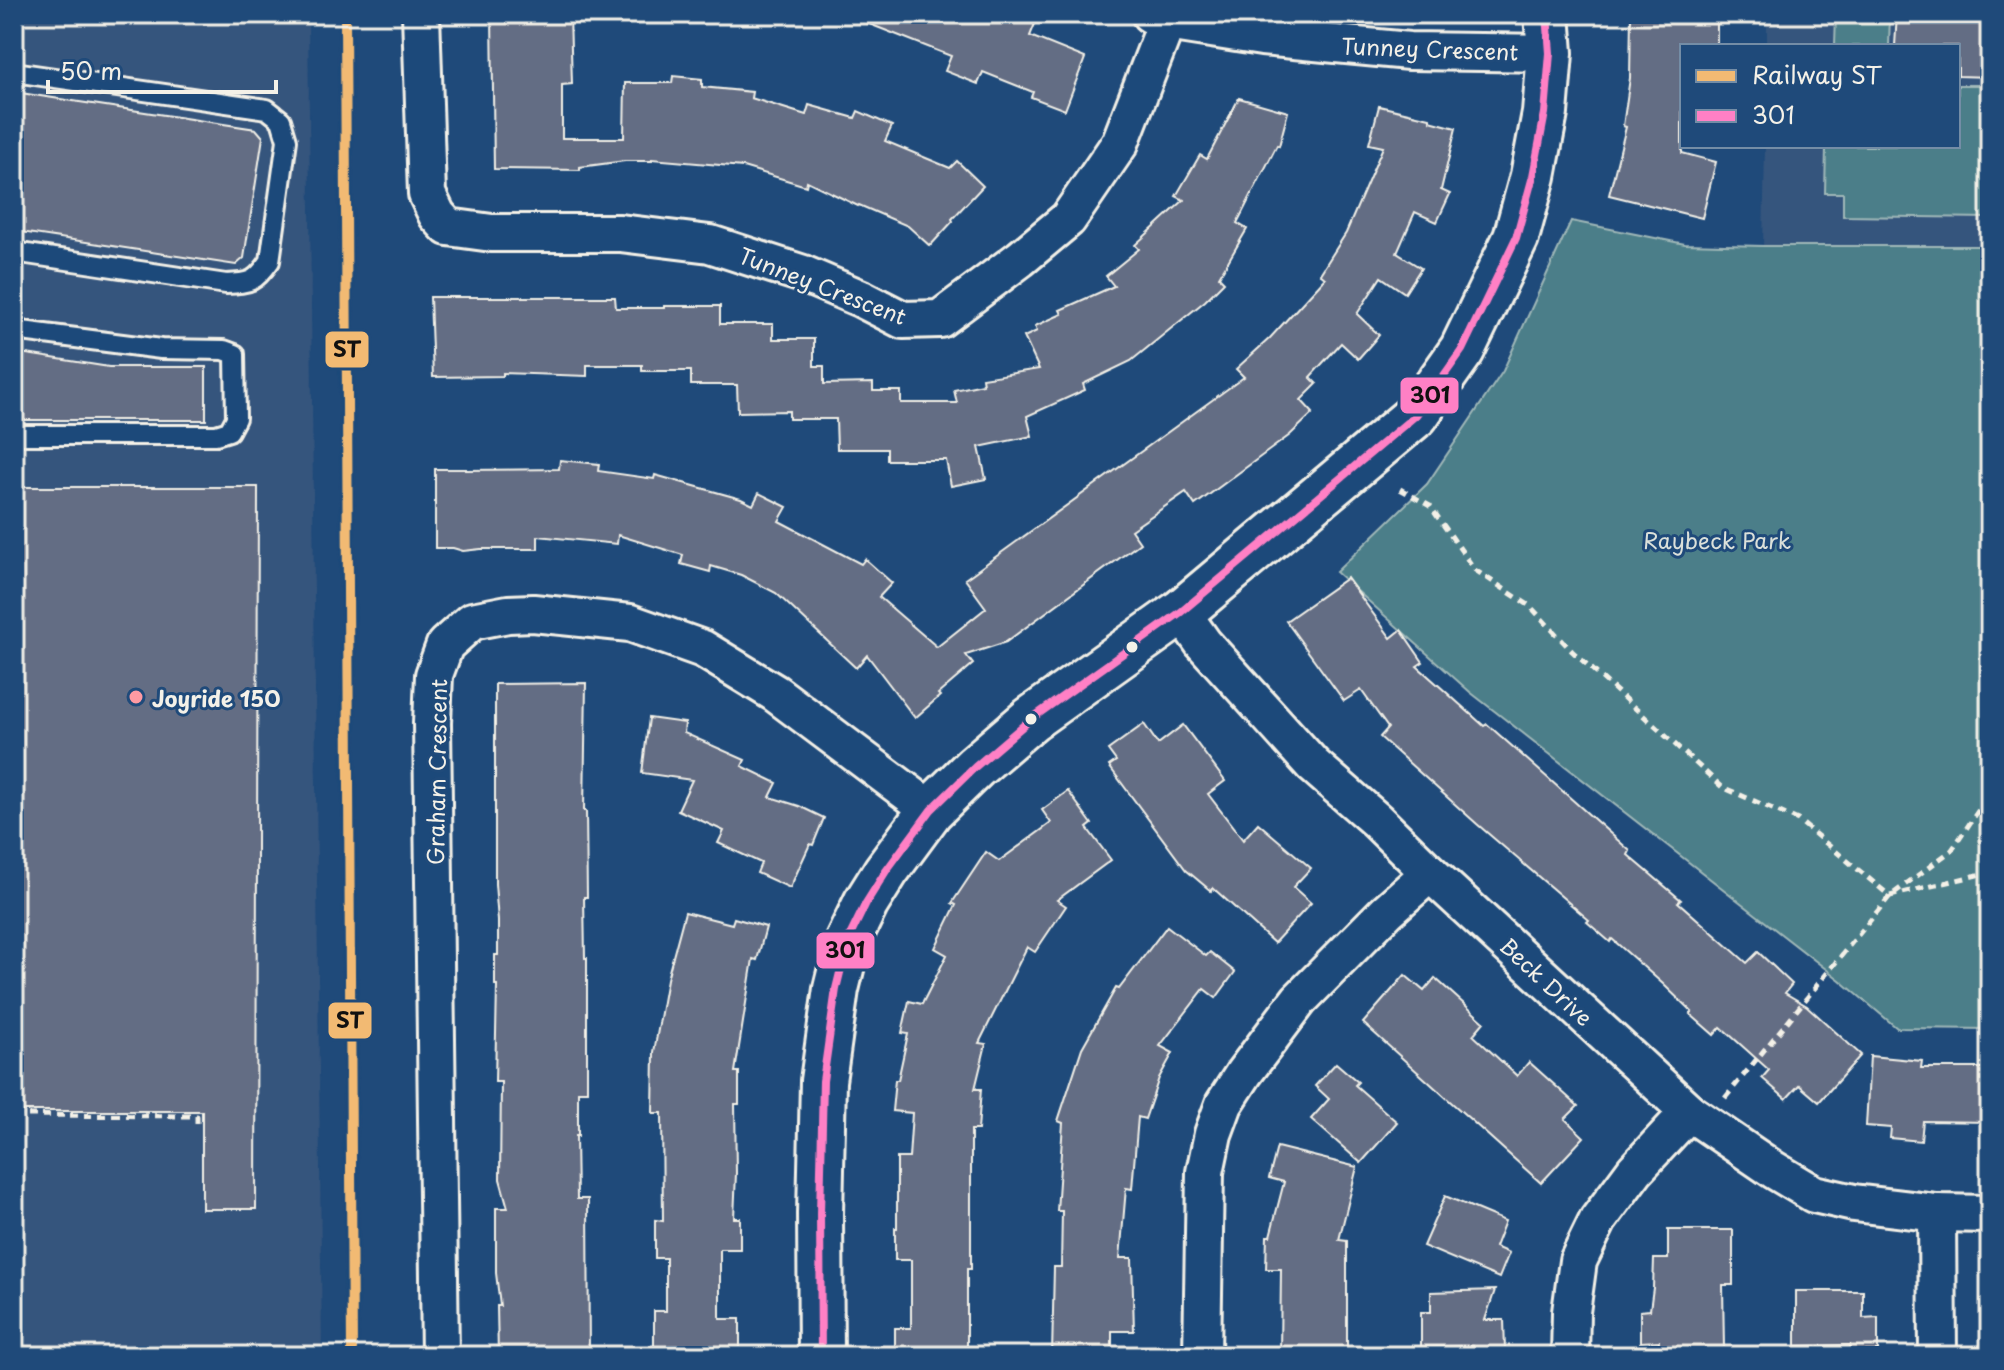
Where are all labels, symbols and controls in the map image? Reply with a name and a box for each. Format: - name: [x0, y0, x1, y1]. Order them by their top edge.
- street label: Tunney Crescent: [1341, 28, 1519, 68]
- scale bar: [48, 44, 276, 94]
- legend: [1680, 44, 1960, 148]
- text: 50 m: [60, 52, 122, 88]
- text: Railway ST: [1752, 56, 1882, 92]
- text: 301: [1752, 96, 1794, 132]
- street label: Tunney Crescent: [734, 238, 912, 332]
- line badge: ST: [324, 330, 370, 369]
- text: ST: [333, 331, 361, 364]
- line badge: 301: [1399, 376, 1460, 415]
- text: 301: [1410, 377, 1450, 410]
- park label: Raybeck Park: [1643, 523, 1791, 556]
- unlabelled marker: [1124, 639, 1140, 655]
- street label: Graham Crescent: [418, 679, 454, 865]
- place label: Joyride 150: [152, 681, 281, 714]
- marker: Joyride 150: [127, 688, 145, 706]
- unlabelled marker: [1023, 711, 1039, 727]
- street label: Beck Drive: [1493, 929, 1601, 1033]
- line badge: 301: [815, 931, 876, 970]
- text: 301: [825, 932, 865, 965]
- line badge: ST: [327, 1001, 373, 1040]
- text: ST: [336, 1002, 364, 1035]

